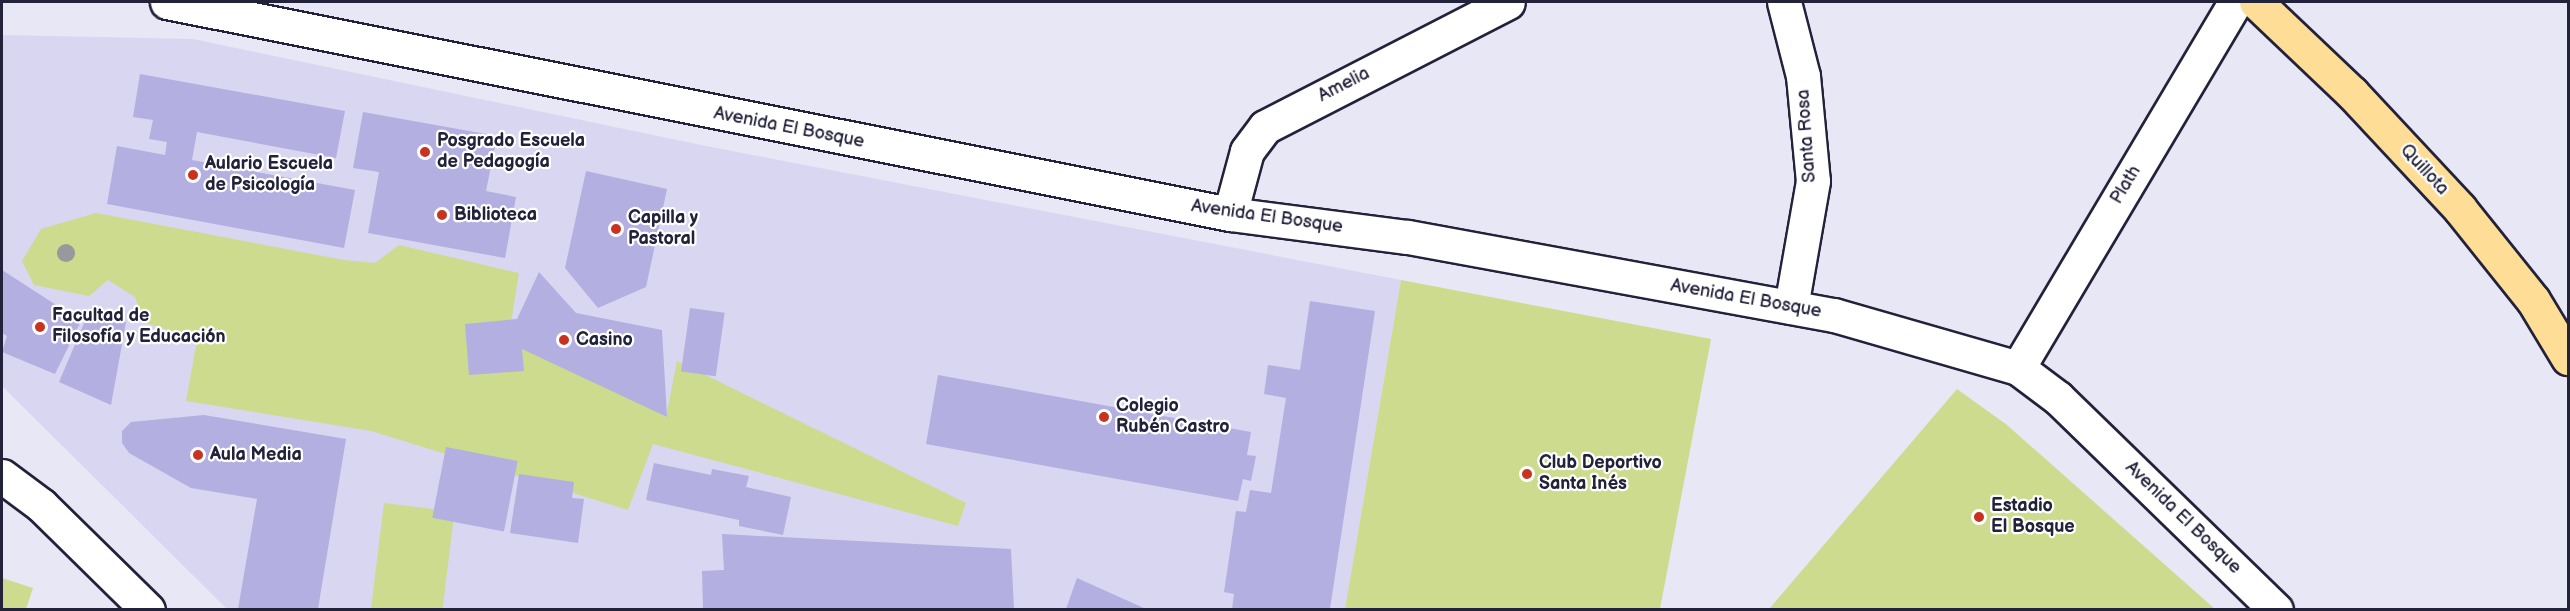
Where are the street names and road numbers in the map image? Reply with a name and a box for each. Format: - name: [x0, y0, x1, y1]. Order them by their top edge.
- street label: Amelia: [1315, 63, 1373, 107]
- street label: Santa Rosa: [1793, 89, 1821, 183]
- street label: Avenida El Bosque: [712, 103, 866, 153]
- street label: Quillota: [2395, 140, 2453, 200]
- street label: Plath: [2106, 162, 2146, 208]
- street label: Avenida El Bosque: [1190, 196, 1344, 238]
- street label: Avenida El Bosque: [1669, 275, 1823, 323]
- street label: Avenida El Bosque: [2121, 457, 2245, 579]

